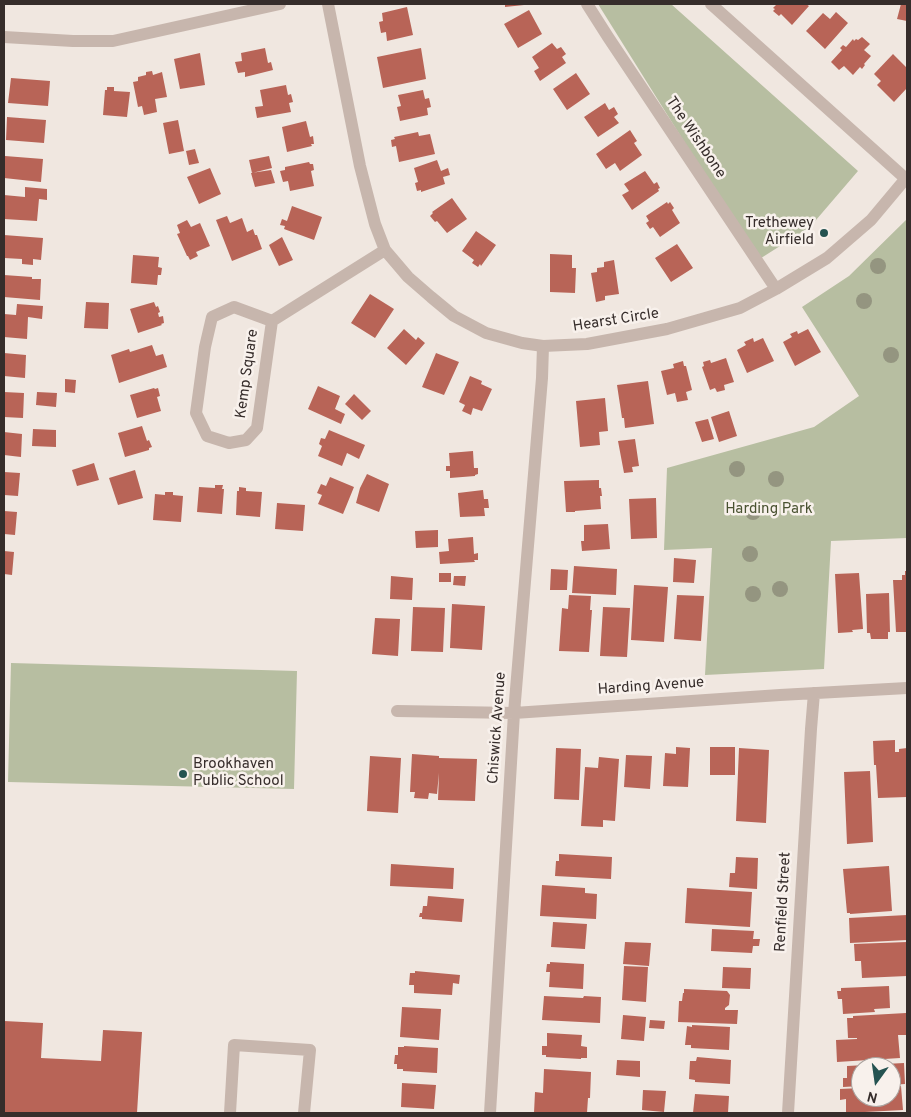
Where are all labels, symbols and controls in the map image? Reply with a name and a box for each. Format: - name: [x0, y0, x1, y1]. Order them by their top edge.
- street label: The Wishbone: [661, 94, 729, 182]
- place label: Trethewey Airfield: [745, 215, 814, 250]
- marker: Trethewey Airfield: [818, 227, 830, 239]
- street label: Hearst Circle: [572, 305, 660, 337]
- street label: Kemp Square: [233, 328, 263, 420]
- park label: Harding Park: [725, 501, 813, 519]
- street label: Chiswick Avenue: [485, 671, 511, 785]
- street label: Harding Avenue: [597, 674, 705, 700]
- place label: Brookhaven Public School: [193, 756, 284, 791]
- marker: Brookhaven Public School: [177, 768, 189, 780]
- street label: Renfield Street: [772, 851, 796, 953]
- north arrow: [851, 1057, 901, 1107]
- text: N: [866, 1087, 879, 1106]

